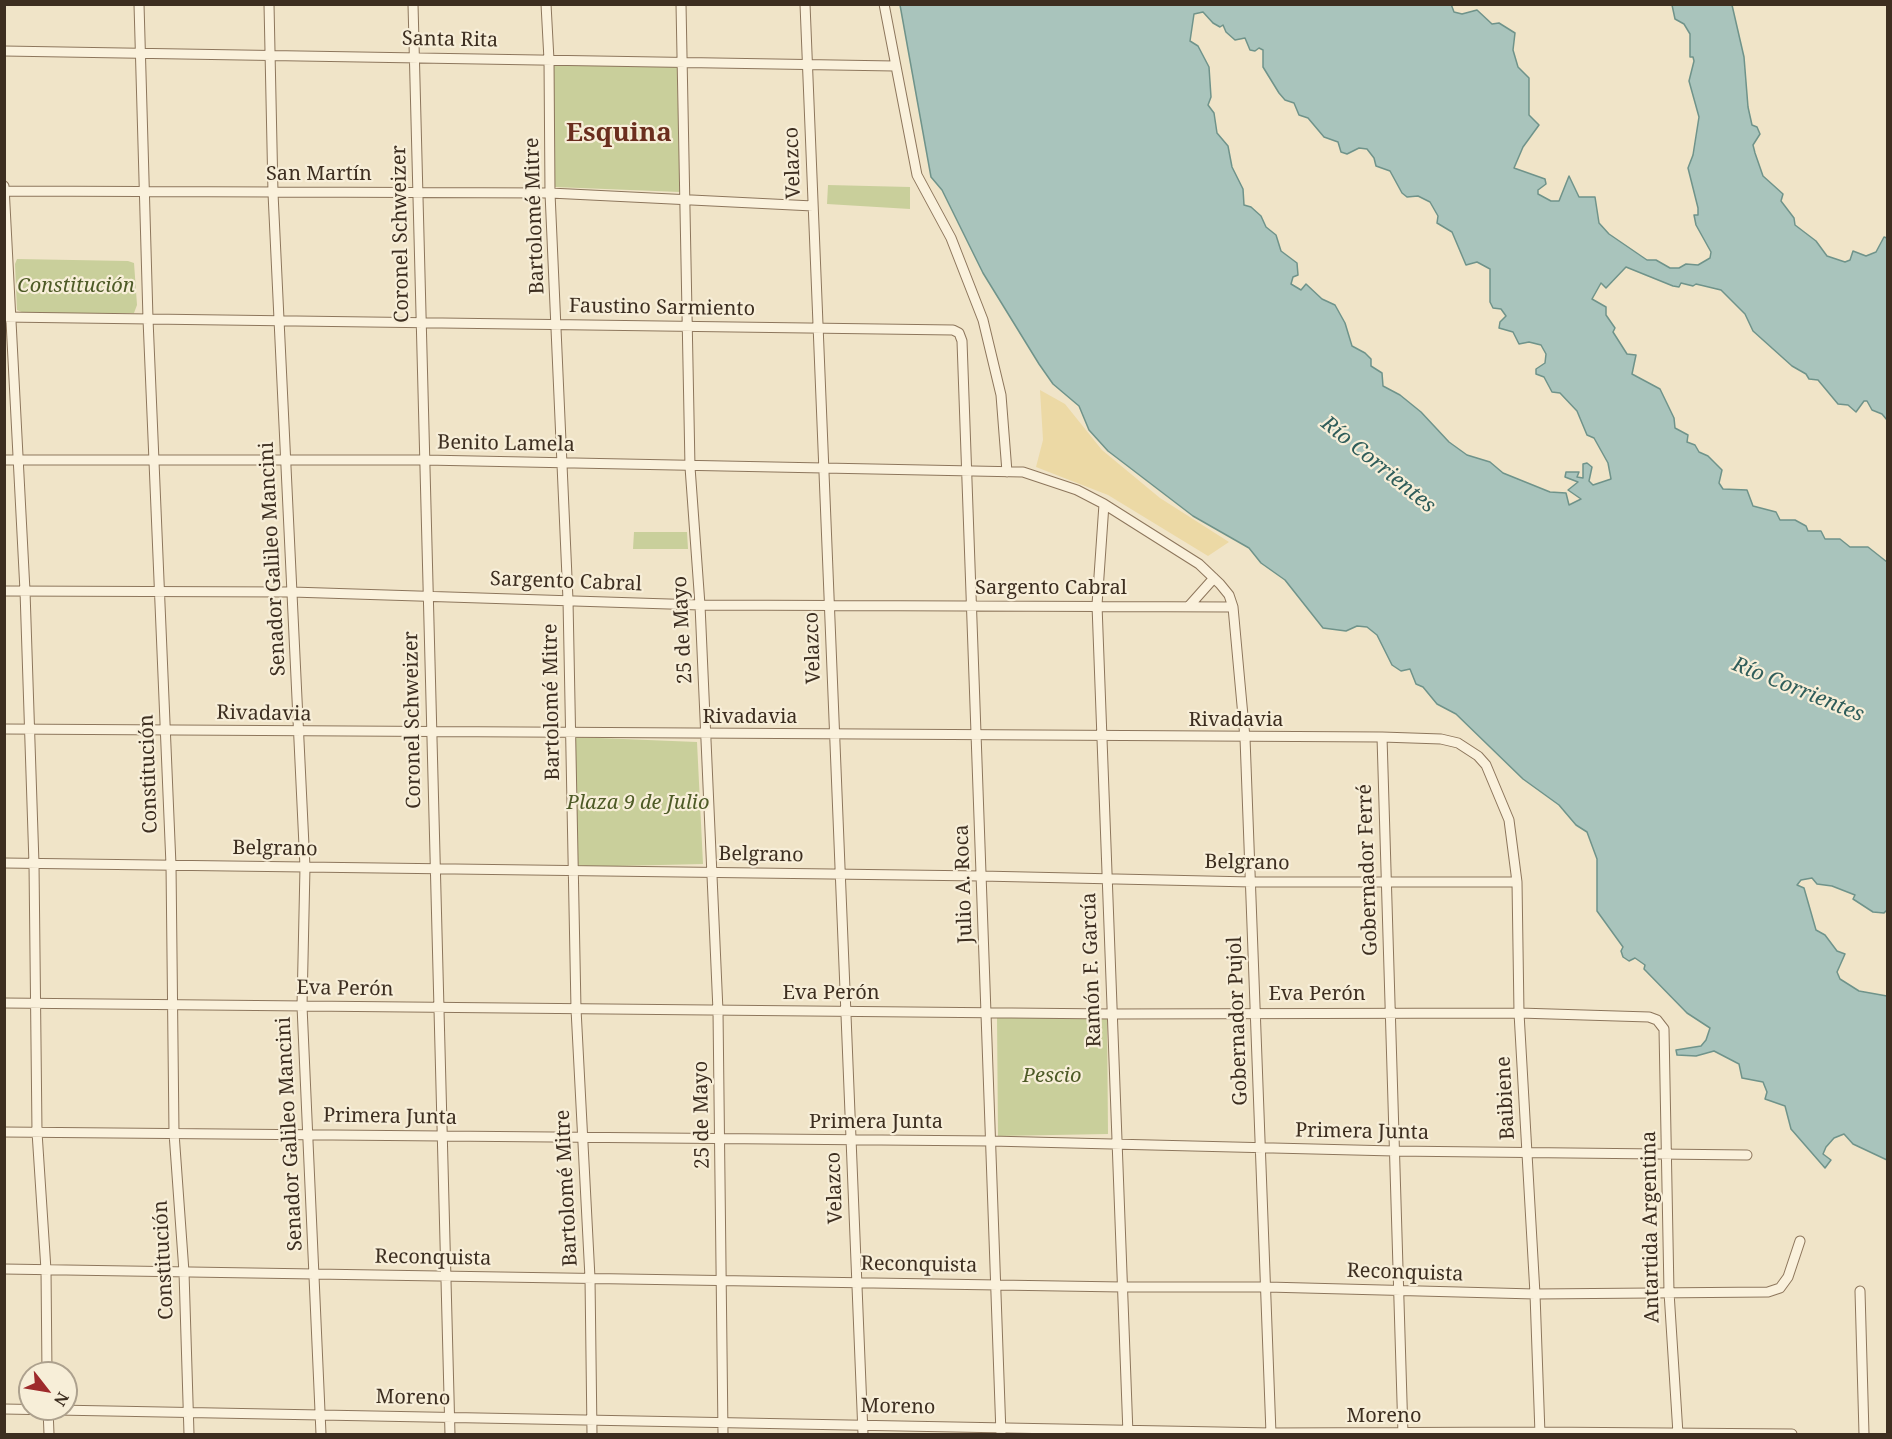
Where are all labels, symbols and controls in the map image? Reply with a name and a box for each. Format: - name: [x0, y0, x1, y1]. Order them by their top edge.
- street label: Santa Rita: [402, 27, 498, 53]
- district label: Esquina: [566, 118, 672, 150]
- street label: Velazco: [780, 127, 806, 199]
- street label: Bartolomé Mitre: [520, 137, 550, 295]
- street label: Coronel Schweizer: [387, 145, 415, 323]
- street label: San Martín: [266, 162, 372, 186]
- park label: Constitución: [17, 274, 135, 298]
- street label: Faustino Sarmiento: [569, 294, 755, 322]
- water label: Río Corrientes: [1316, 411, 1440, 519]
- street label: Benito Lamela: [437, 431, 575, 457]
- street label: Senador Galileo Mancini: [255, 441, 291, 677]
- street label: Sargento Cabral: [490, 567, 642, 597]
- street label: 25 de Mayo: [668, 575, 698, 685]
- street label: Sargento Cabral: [975, 576, 1127, 600]
- street label: Velazco: [800, 612, 826, 684]
- street label: Bartolomé Mitre: [539, 623, 565, 781]
- street label: Coronel Schweizer: [399, 631, 427, 809]
- water label: Río Corrientes: [1728, 652, 1868, 728]
- street label: Rivadavia: [216, 701, 312, 727]
- street label: Rivadavia: [702, 705, 798, 729]
- street label: Rivadavia: [1188, 708, 1284, 732]
- street label: Constitución: [135, 714, 163, 834]
- street label: Gobernador Ferré: [1353, 784, 1383, 956]
- park label: Plaza 9 de Julio: [567, 791, 709, 815]
- street label: Julio A. Roca: [950, 824, 978, 944]
- street label: Belgrano: [232, 836, 318, 862]
- street label: Belgrano: [718, 842, 804, 868]
- street label: Belgrano: [1204, 850, 1290, 876]
- street label: Ramón F. García: [1077, 892, 1107, 1048]
- street label: Gobernador Pujol: [1223, 936, 1253, 1106]
- street label: Eva Perón: [296, 976, 394, 1002]
- street label: Eva Perón: [782, 981, 880, 1005]
- street label: Eva Perón: [1268, 982, 1366, 1006]
- street label: Senador Galileo Mancini: [272, 1016, 308, 1252]
- street label: Baibiene: [1492, 1056, 1520, 1140]
- street label: 25 de Mayo: [689, 1061, 715, 1169]
- park label: Pescio: [1023, 1064, 1081, 1088]
- street label: Primera Junta: [323, 1104, 457, 1130]
- street label: Bartolomé Mitre: [551, 1109, 583, 1267]
- street label: Primera Junta: [809, 1110, 943, 1134]
- street label: Primera Junta: [1295, 1119, 1429, 1145]
- street label: Antartida Argentina: [1637, 1131, 1665, 1323]
- street label: Velazco: [822, 1152, 848, 1224]
- street label: Constitución: [149, 1200, 179, 1320]
- street label: Reconquista: [374, 1245, 492, 1271]
- street label: Reconquista: [860, 1252, 978, 1278]
- street label: Reconquista: [1346, 1259, 1464, 1287]
- north arrow: [18, 1361, 78, 1421]
- street label: Moreno: [375, 1385, 451, 1411]
- text: N: [49, 1388, 74, 1410]
- street label: Moreno: [860, 1394, 936, 1420]
- street label: Moreno: [1347, 1404, 1421, 1428]

